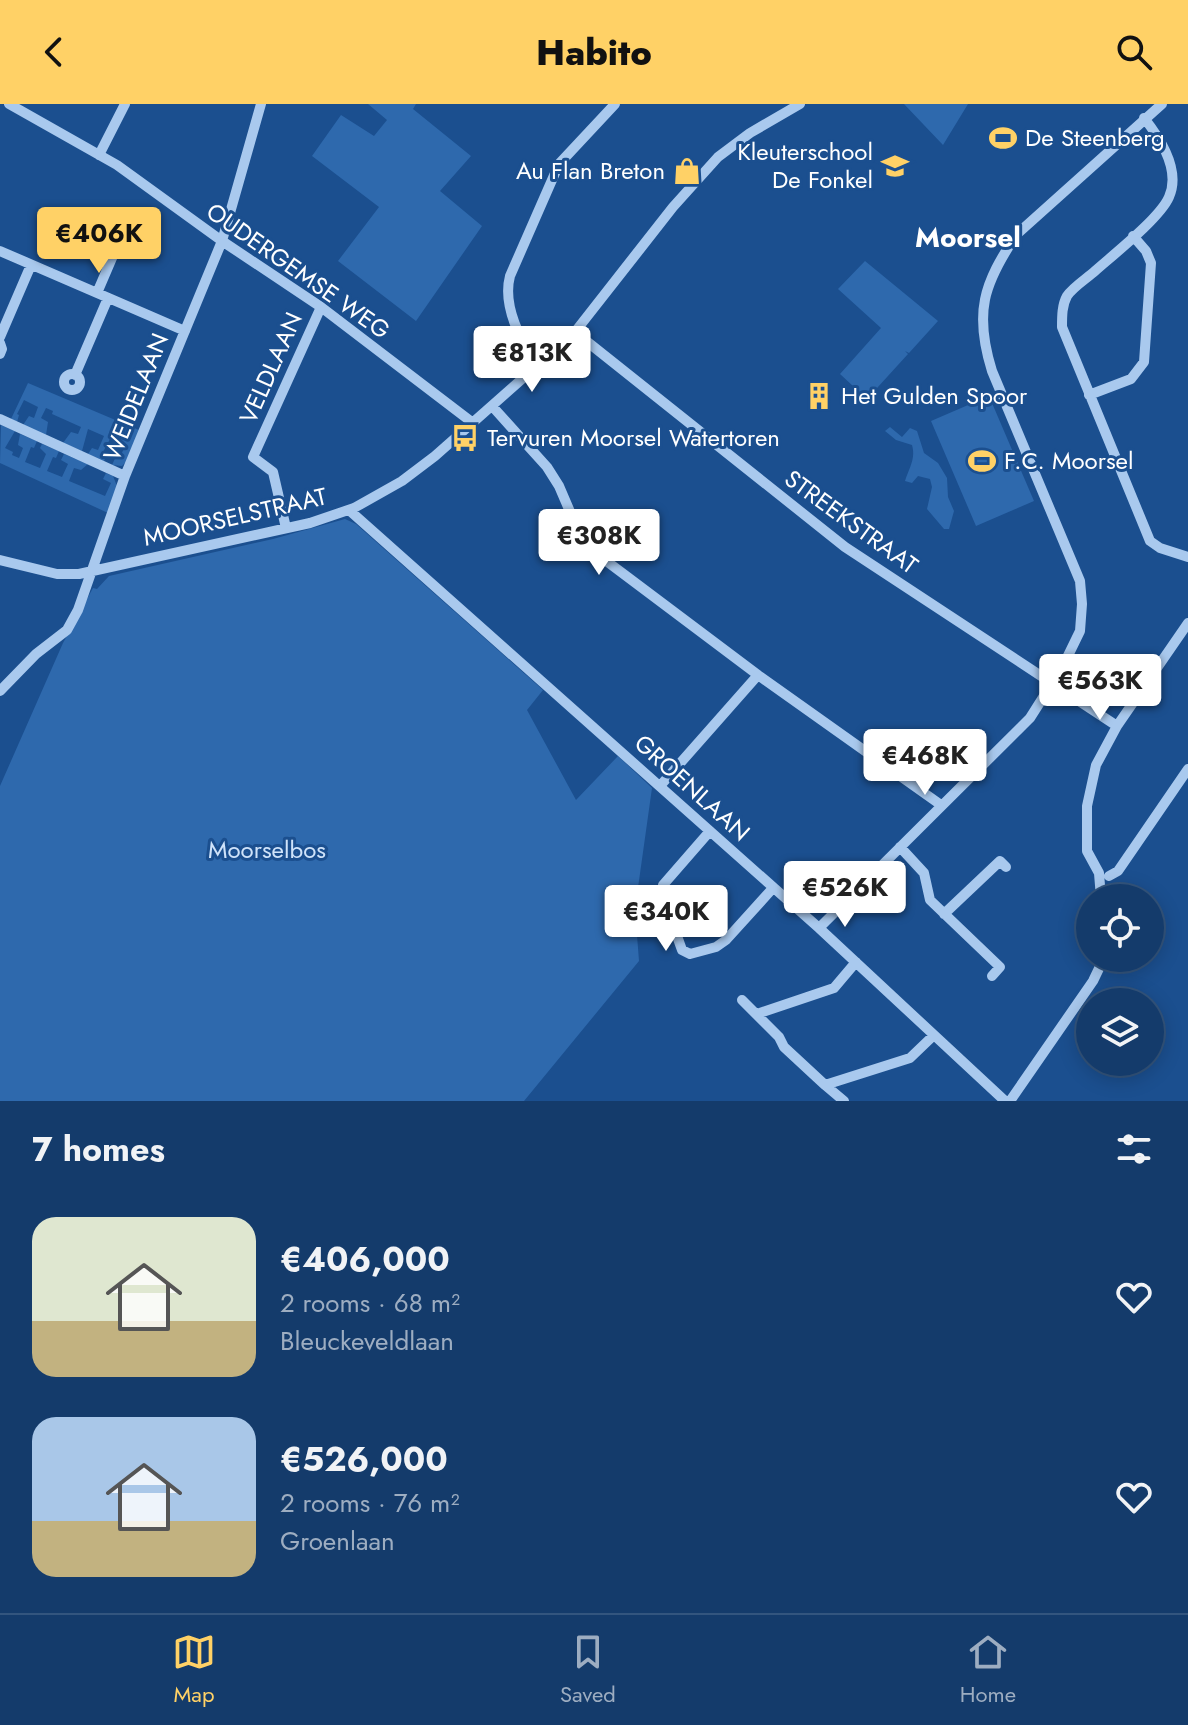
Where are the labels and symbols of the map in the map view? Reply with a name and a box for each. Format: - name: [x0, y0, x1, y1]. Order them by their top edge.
- place label: De Steenberg: [1025, 120, 1165, 155]
- sports icon: De Steenberg: [988, 123, 1018, 153]
- place label: Kleuterschool De Fonkel: [737, 134, 873, 197]
- school or university icon: Kleuterschool De Fonkel: [880, 151, 910, 181]
- place label: Au Flan Breton: [516, 153, 665, 188]
- shop icon: Au Flan Breton: [672, 156, 702, 186]
- street label: OUDERGEMSE WEG: [199, 194, 397, 347]
- pin: €406K: [43, 207, 155, 275]
- district label: Moorsel: [915, 217, 1021, 258]
- street label: VELDLAAN: [230, 306, 311, 429]
- pin: €813K: [476, 326, 588, 394]
- street label: WEIDELAAN: [94, 328, 177, 466]
- place label: Het Gulden Spoor: [841, 378, 1028, 413]
- building icon: Het Gulden Spoor: [804, 381, 834, 411]
- place label: Tervuren Moorsel Watertoren: [487, 420, 780, 455]
- bus stop icon: Tervuren Moorsel Watertoren: [450, 423, 480, 453]
- place label: F.C. Moorsel: [1004, 443, 1133, 478]
- sports icon: F.C. Moorsel: [967, 446, 997, 476]
- street label: STREEKSTRAAT: [777, 461, 925, 582]
- street label: MOORSELSTRAAT: [140, 478, 330, 555]
- pin: €308K: [543, 509, 655, 577]
- pin: €563K: [1044, 654, 1156, 722]
- street label: GROENLAAN: [627, 726, 758, 849]
- pin: €468K: [869, 729, 981, 797]
- park label: Moorselbos: [208, 832, 326, 867]
- pin: €526K: [789, 861, 901, 929]
- pin: €340K: [610, 885, 722, 953]

